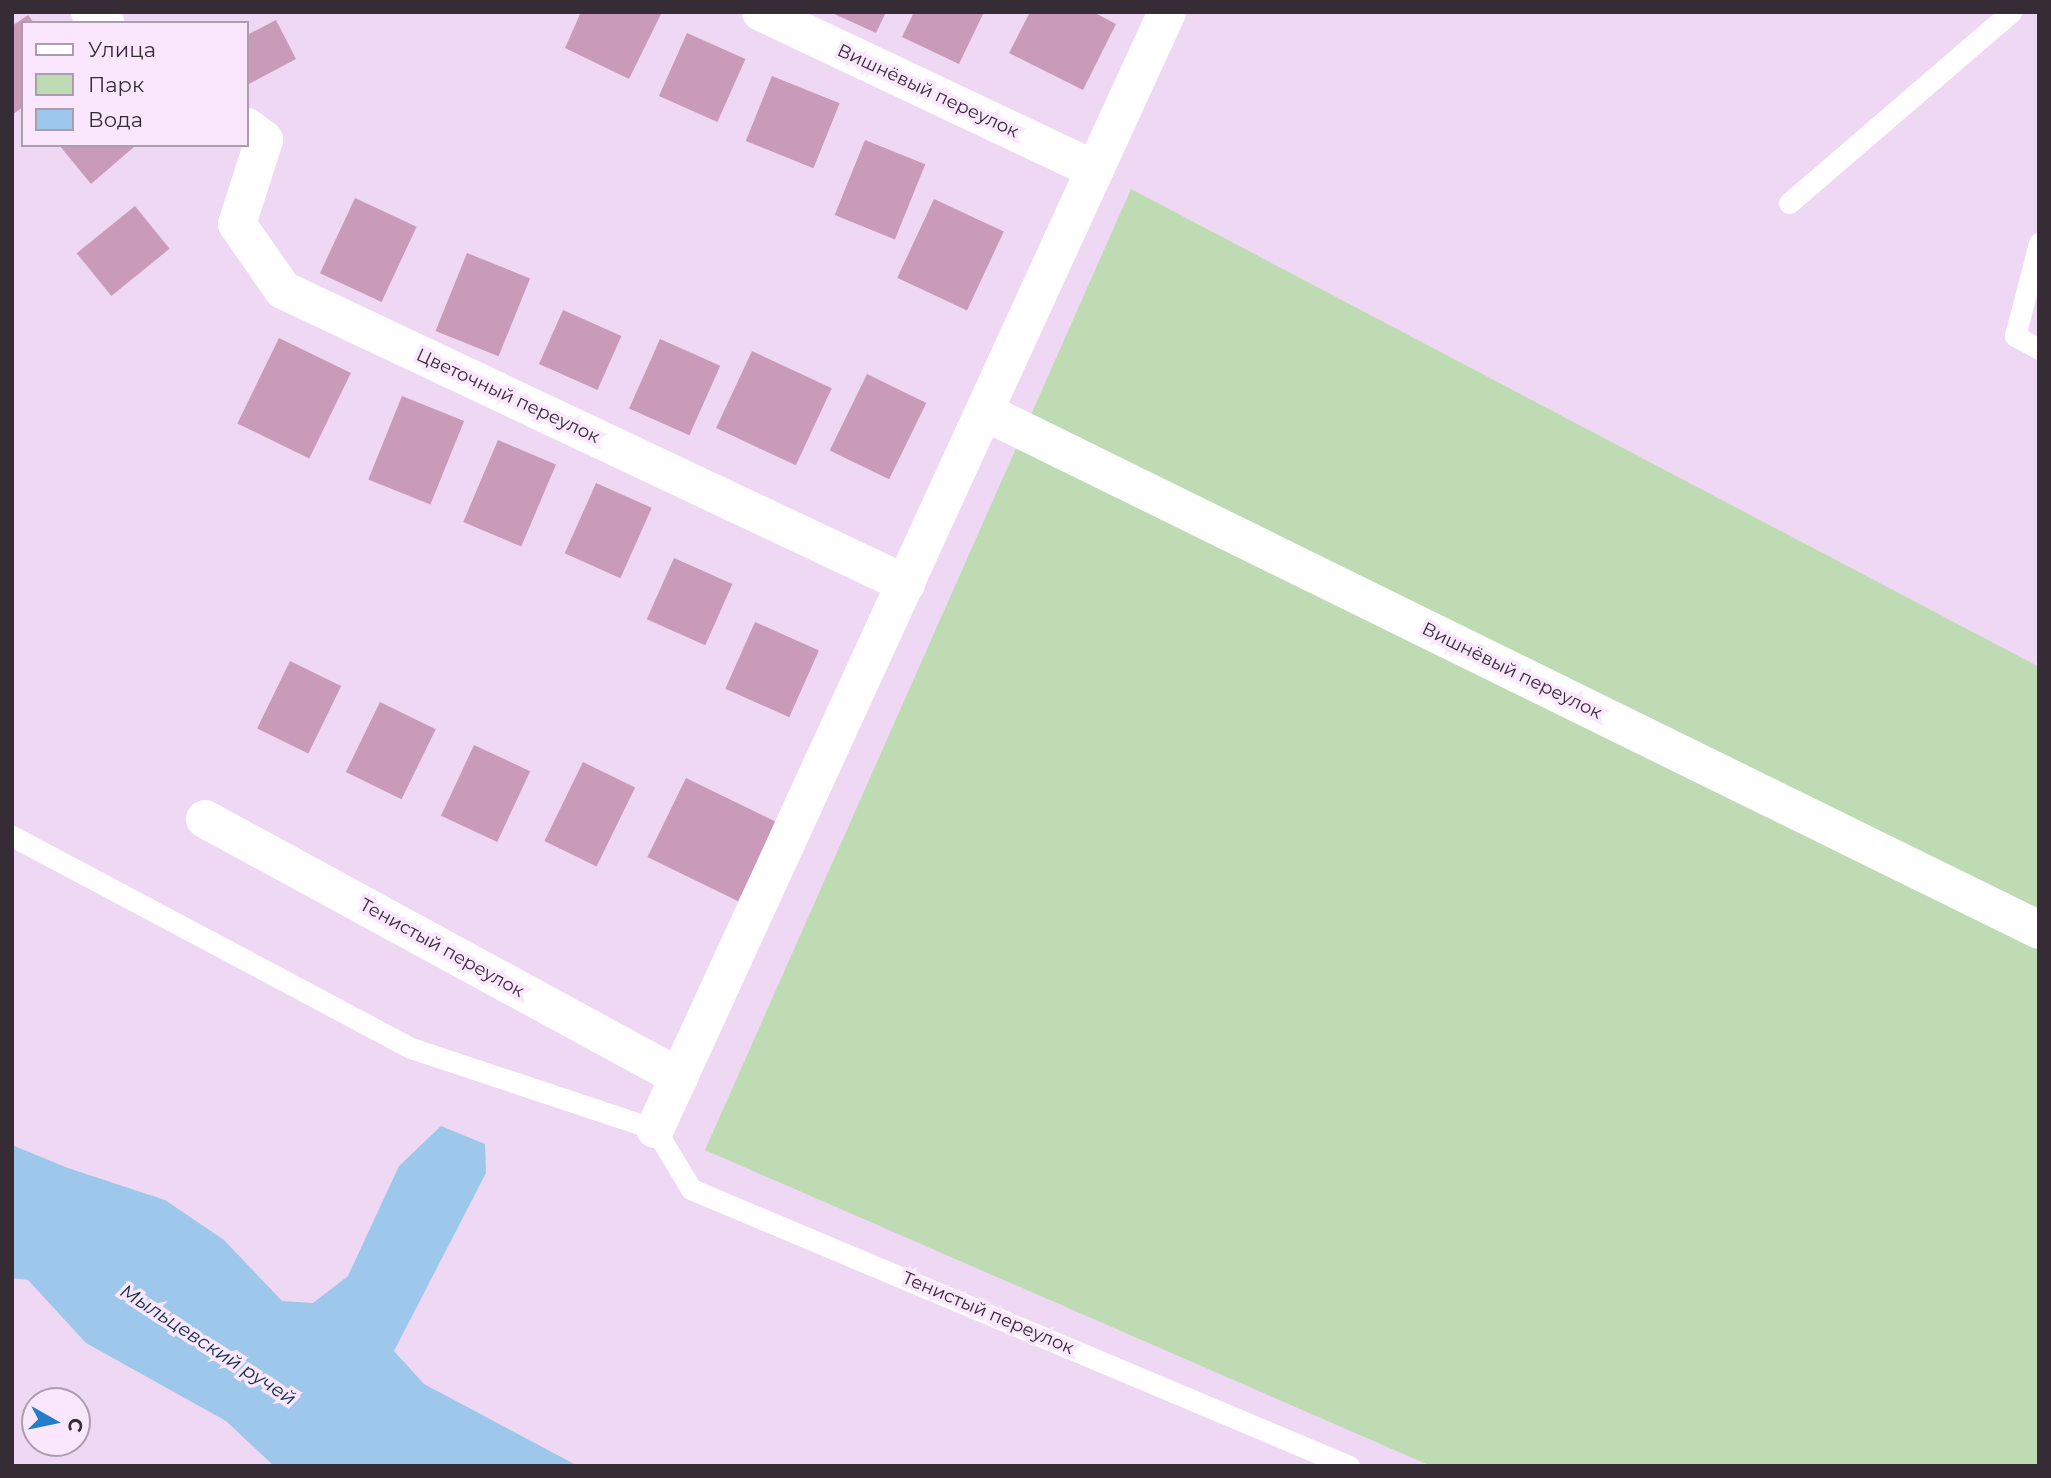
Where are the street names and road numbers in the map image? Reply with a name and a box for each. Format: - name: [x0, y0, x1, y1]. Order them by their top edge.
- street label: Вишнёвый переулок: [834, 39, 1022, 143]
- street label: Цветочный переулок: [413, 344, 603, 448]
- street label: Вишнёвый переулок: [1419, 618, 1605, 724]
- street label: Тенистый переулок: [356, 894, 528, 1002]
- street label: Тенистый переулок: [899, 1267, 1077, 1359]

